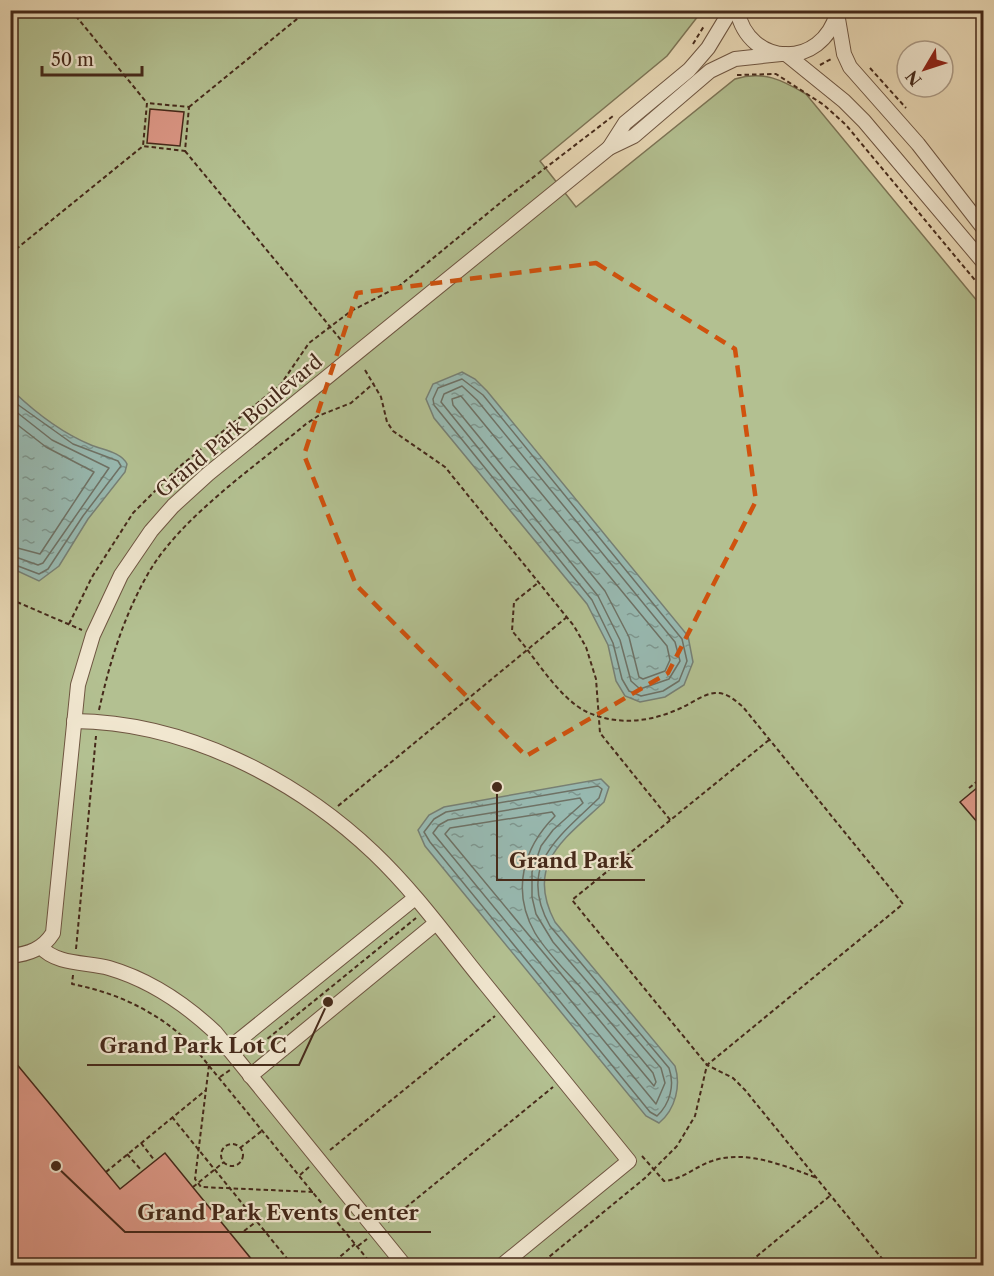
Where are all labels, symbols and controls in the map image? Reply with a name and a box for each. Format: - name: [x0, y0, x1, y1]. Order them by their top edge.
- scale bar: [42, 39, 142, 77]
- north arrow: [895, 39, 955, 99]
- text: 50 m: [51, 49, 94, 71]
- text: N: [901, 67, 925, 90]
- street label: Grand Park Boulevard: [151, 349, 327, 503]
- callout: Grand Park: [497, 841, 645, 880]
- text: Grand Park: [509, 848, 634, 873]
- callout: Grand Park Lot C: [87, 1026, 299, 1065]
- text: Grand Park Lot C: [99, 1033, 287, 1058]
- callout: Grand Park Events Center: [125, 1193, 431, 1232]
- text: Grand Park Events Center: [137, 1200, 420, 1225]

